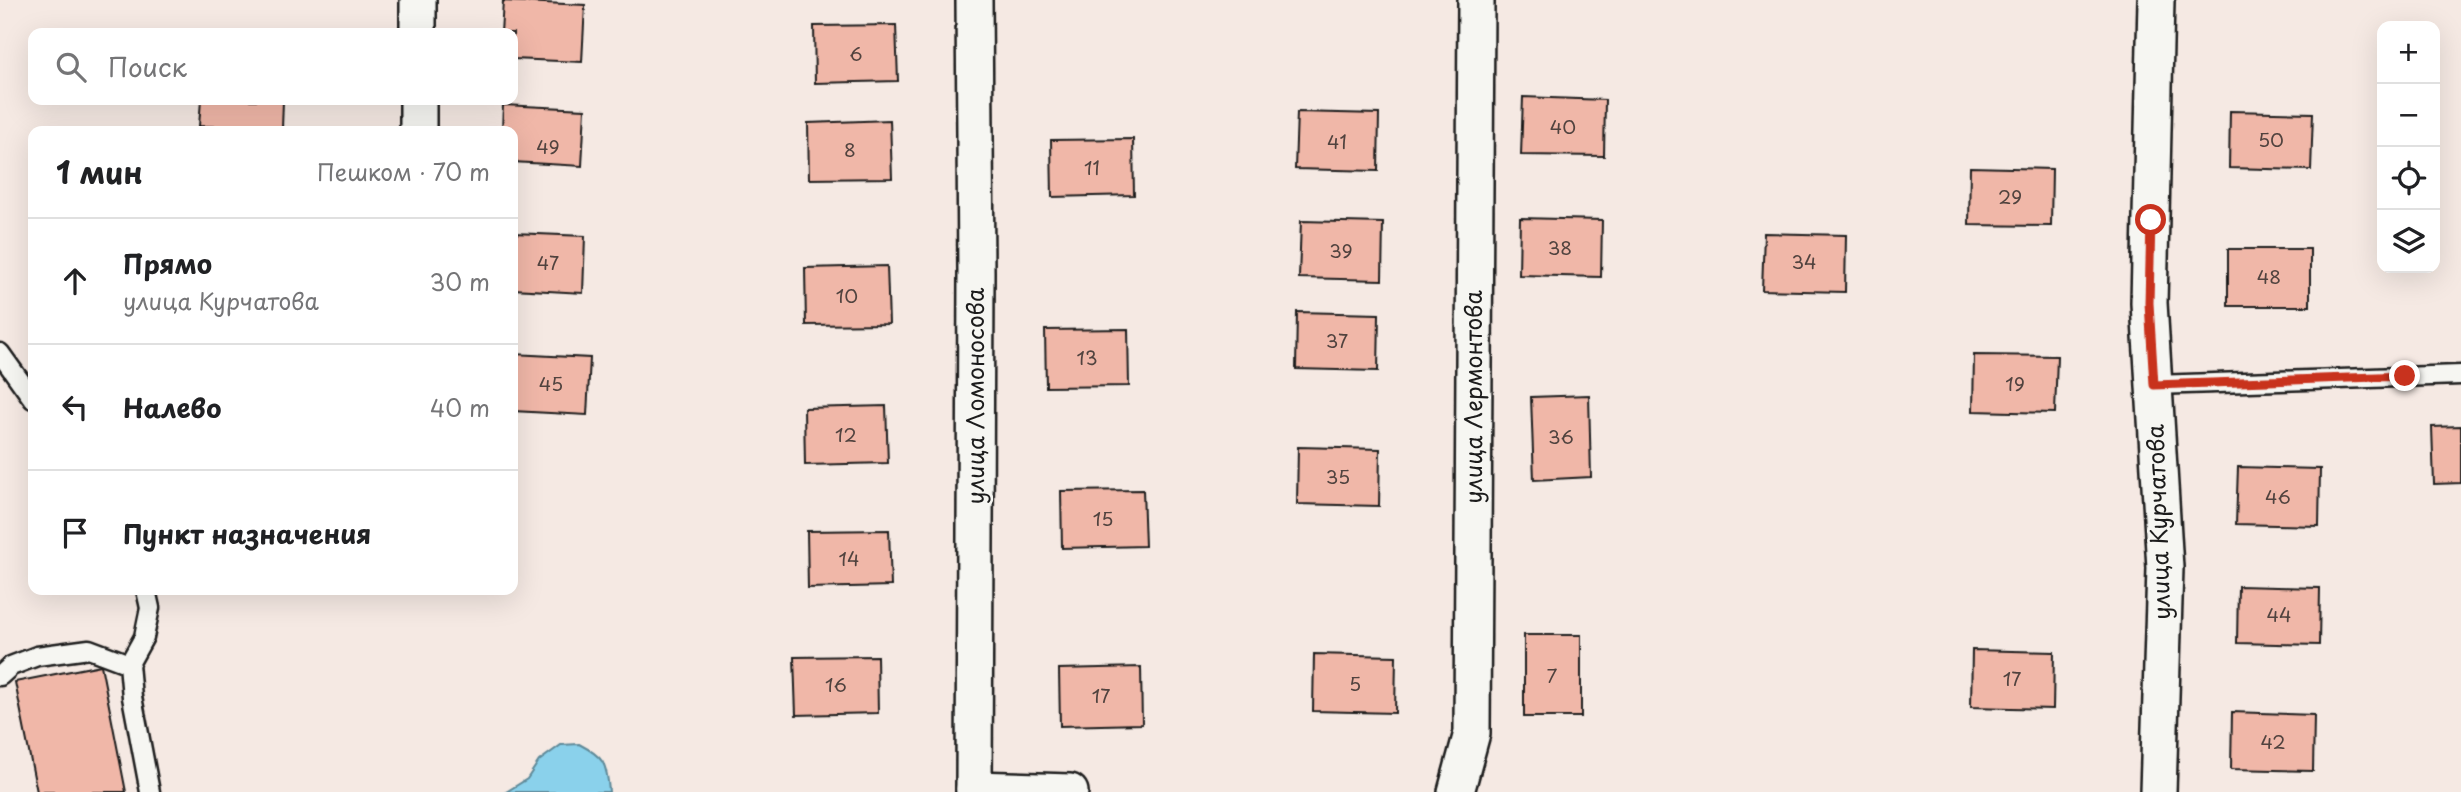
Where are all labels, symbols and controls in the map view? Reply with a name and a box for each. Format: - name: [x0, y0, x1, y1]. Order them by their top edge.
- map controls: [2377, 21, 2440, 273]
- button: +: [2377, 21, 2440, 84]
- search box: [28, 28, 518, 105]
- house number: 6: [849, 39, 863, 67]
- text: Поиск: [108, 47, 187, 86]
- icon: search: [52, 48, 90, 86]
- button: −: [2377, 84, 2440, 147]
- house number: 40: [1550, 112, 1576, 140]
- house number: 50: [2258, 125, 2284, 153]
- house number: 41: [1327, 127, 1347, 155]
- house number: 49: [536, 132, 560, 160]
- house number: 8: [844, 135, 856, 163]
- button: locate: [2377, 147, 2440, 210]
- text: 1 мин: [56, 149, 143, 194]
- house number: 11: [1084, 153, 1100, 181]
- text: Пешком · 70 m: [317, 154, 490, 189]
- house number: 29: [1998, 182, 2022, 210]
- route start: [2135, 204, 2166, 235]
- button: layers: [2377, 210, 2440, 273]
- house number: 38: [1548, 233, 1572, 261]
- house number: 39: [1329, 236, 1353, 264]
- text: Прямо: [123, 244, 212, 283]
- house number: 34: [1791, 247, 1817, 275]
- house number: 47: [537, 248, 559, 276]
- icon: ahead: [56, 262, 94, 300]
- house number: 48: [2257, 262, 2281, 290]
- text: 30 m: [429, 264, 490, 299]
- house number: 10: [836, 281, 858, 309]
- text: улица Курчатова: [123, 283, 319, 318]
- street label: улица Ломоносова: [957, 287, 992, 504]
- street label: улица Лермонтова: [1455, 289, 1490, 504]
- house number: 37: [1326, 326, 1348, 354]
- house number: 13: [1076, 343, 1098, 371]
- route end: [2389, 360, 2420, 391]
- house number: 45: [539, 369, 563, 397]
- house number: 19: [2005, 369, 2025, 397]
- icon: left: [56, 388, 94, 426]
- text: Налево: [123, 388, 221, 427]
- text: 40 m: [430, 390, 490, 425]
- house number: 12: [835, 420, 857, 448]
- house number: 36: [1548, 422, 1574, 450]
- street label: улица Курчатова: [2137, 423, 2178, 621]
- house number: 35: [1326, 462, 1350, 490]
- house number: 46: [2265, 482, 2291, 510]
- house number: 15: [1093, 504, 1113, 532]
- icon: arrive: [56, 514, 94, 552]
- text: Пункт назначения: [123, 514, 371, 553]
- house number: 14: [838, 544, 860, 572]
- house number: 44: [2266, 600, 2292, 628]
- house number: 7: [1547, 661, 1558, 689]
- house number: 17: [2003, 664, 2021, 692]
- house number: 5: [1349, 669, 1361, 697]
- house number: 16: [825, 670, 847, 698]
- house number: 17: [1092, 681, 1110, 709]
- house number: 42: [2260, 727, 2286, 755]

